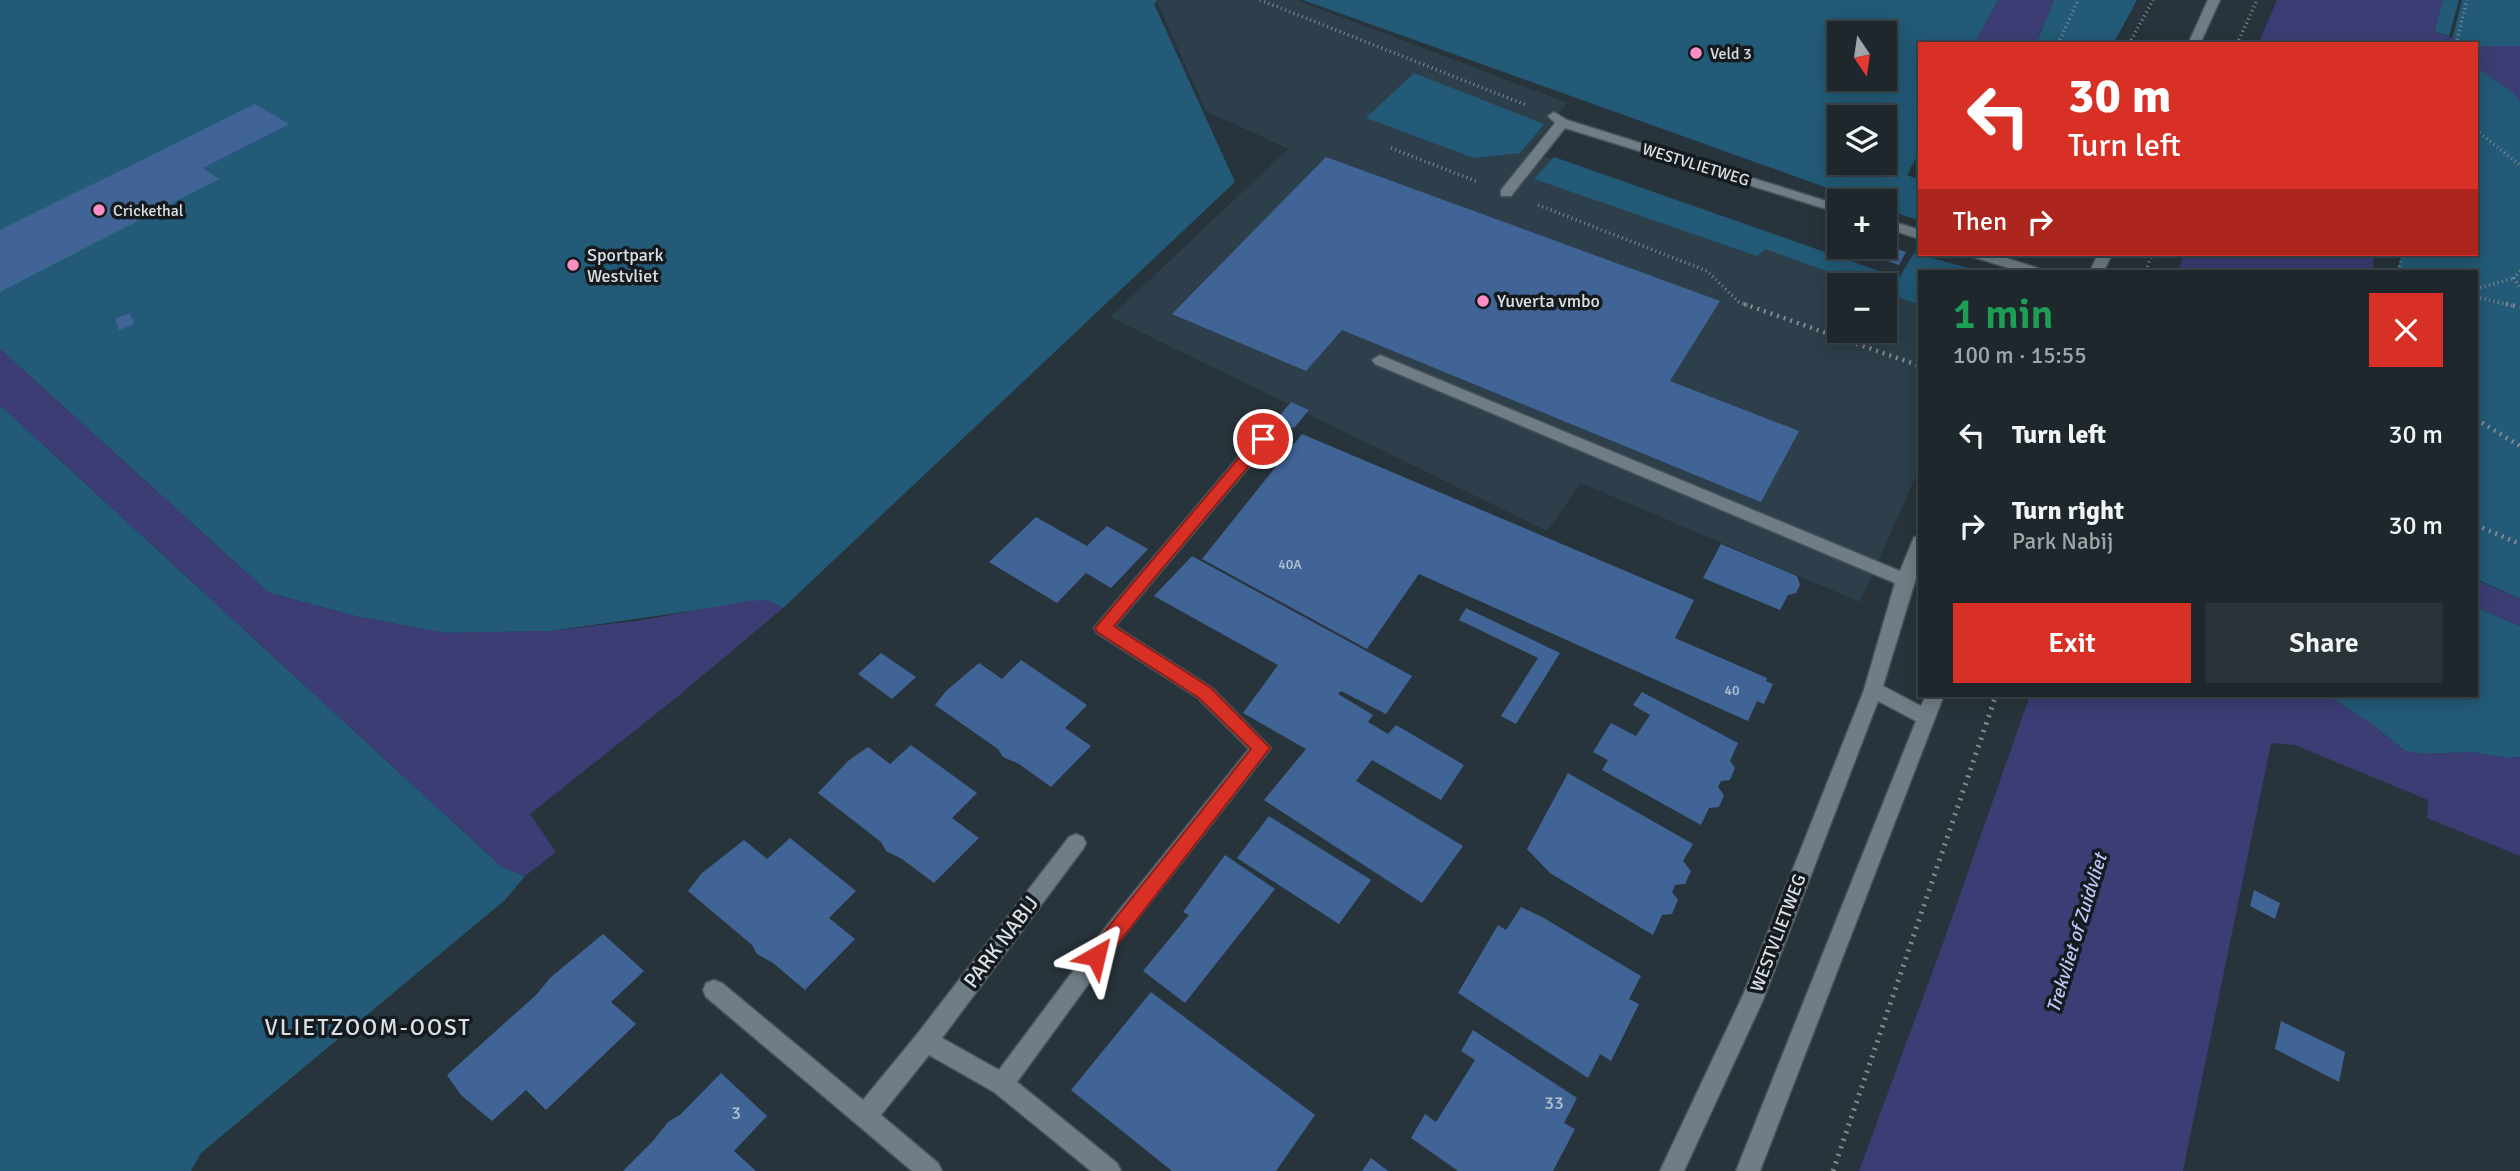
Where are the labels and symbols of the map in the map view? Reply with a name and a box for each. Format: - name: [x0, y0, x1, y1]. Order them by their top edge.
- north arrow: [1827, 21, 1897, 91]
- place label: Veld 3: [1710, 44, 1752, 64]
- marker: Veld 3: [1688, 45, 1704, 61]
- street label: WESTVLIETWEG: [1640, 139, 1752, 191]
- place label: Crickethal: [113, 201, 184, 221]
- marker: Crickethal: [91, 202, 107, 218]
- place label: Sportpark Westvliet: [587, 244, 664, 287]
- marker: Sportpark Westvliet: [565, 257, 581, 273]
- place label: Yuverta vmbo: [1497, 290, 1600, 312]
- marker: Yuverta vmbo: [1475, 293, 1491, 309]
- pin: [1233, 409, 1293, 469]
- house number: 40A: [1278, 556, 1302, 573]
- house number: 40: [1724, 682, 1740, 699]
- water label: Trekvliet of Zuidvliet: [2041, 849, 2113, 1016]
- street label: WESTVLIETWEG: [1745, 871, 1811, 995]
- street label: PARK NABIJ: [958, 891, 1044, 993]
- position arrow: [1059, 919, 1133, 993]
- district label: VLIETZOOM-OOST: [264, 1013, 472, 1042]
- house number: 33: [1544, 1092, 1564, 1114]
- house number: 3: [731, 1102, 741, 1124]

